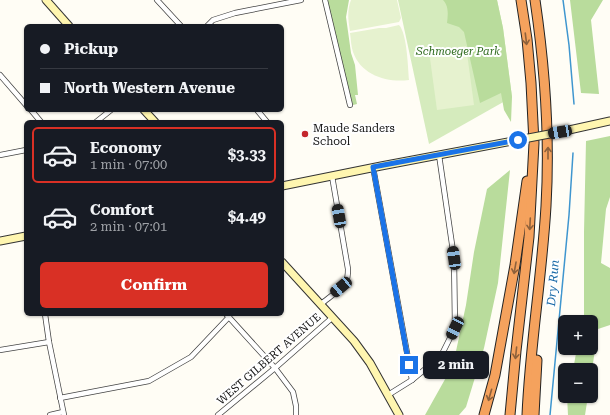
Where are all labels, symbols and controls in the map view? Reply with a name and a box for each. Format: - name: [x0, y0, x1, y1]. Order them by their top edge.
- one-way arrow: [523, 32, 530, 45]
- text: Pickup: [64, 40, 118, 58]
- park label: Schmoeger Park: [415, 45, 500, 58]
- text: North Western Avenue: [64, 79, 235, 97]
- place label: Maude Sanders School: [313, 122, 395, 148]
- car: [547, 124, 573, 140]
- marker: Maude Sanders School: [300, 129, 310, 139]
- route start: [509, 131, 527, 149]
- icon: car: [42, 137, 78, 173]
- text: Economy: [90, 139, 161, 157]
- text: $3.33: [228, 146, 266, 164]
- one-way arrow: [544, 147, 552, 160]
- text: 1 min · 07:00: [90, 157, 167, 172]
- icon: car: [42, 199, 78, 235]
- text: Comfort: [90, 201, 154, 219]
- car: [331, 203, 347, 229]
- text: $4.49: [228, 208, 266, 226]
- one-way arrow: [526, 217, 534, 230]
- text: 2 min · 07:01: [90, 219, 167, 234]
- car: [446, 245, 462, 271]
- water label: Dry Run: [544, 259, 562, 308]
- one-way arrow: [511, 261, 519, 274]
- button: Confirm: [40, 262, 268, 308]
- car: [328, 275, 354, 299]
- street label: WEST GILBERT AVENUE: [215, 310, 323, 408]
- car: [444, 315, 466, 341]
- map controls: [558, 315, 598, 403]
- button: +: [558, 315, 598, 355]
- one-way arrow: [512, 346, 519, 359]
- callout: 2 min: [423, 351, 489, 379]
- route end: [400, 356, 418, 374]
- text: 2 min: [438, 357, 474, 372]
- button: −: [558, 363, 598, 403]
- one-way arrow: [486, 388, 493, 401]

